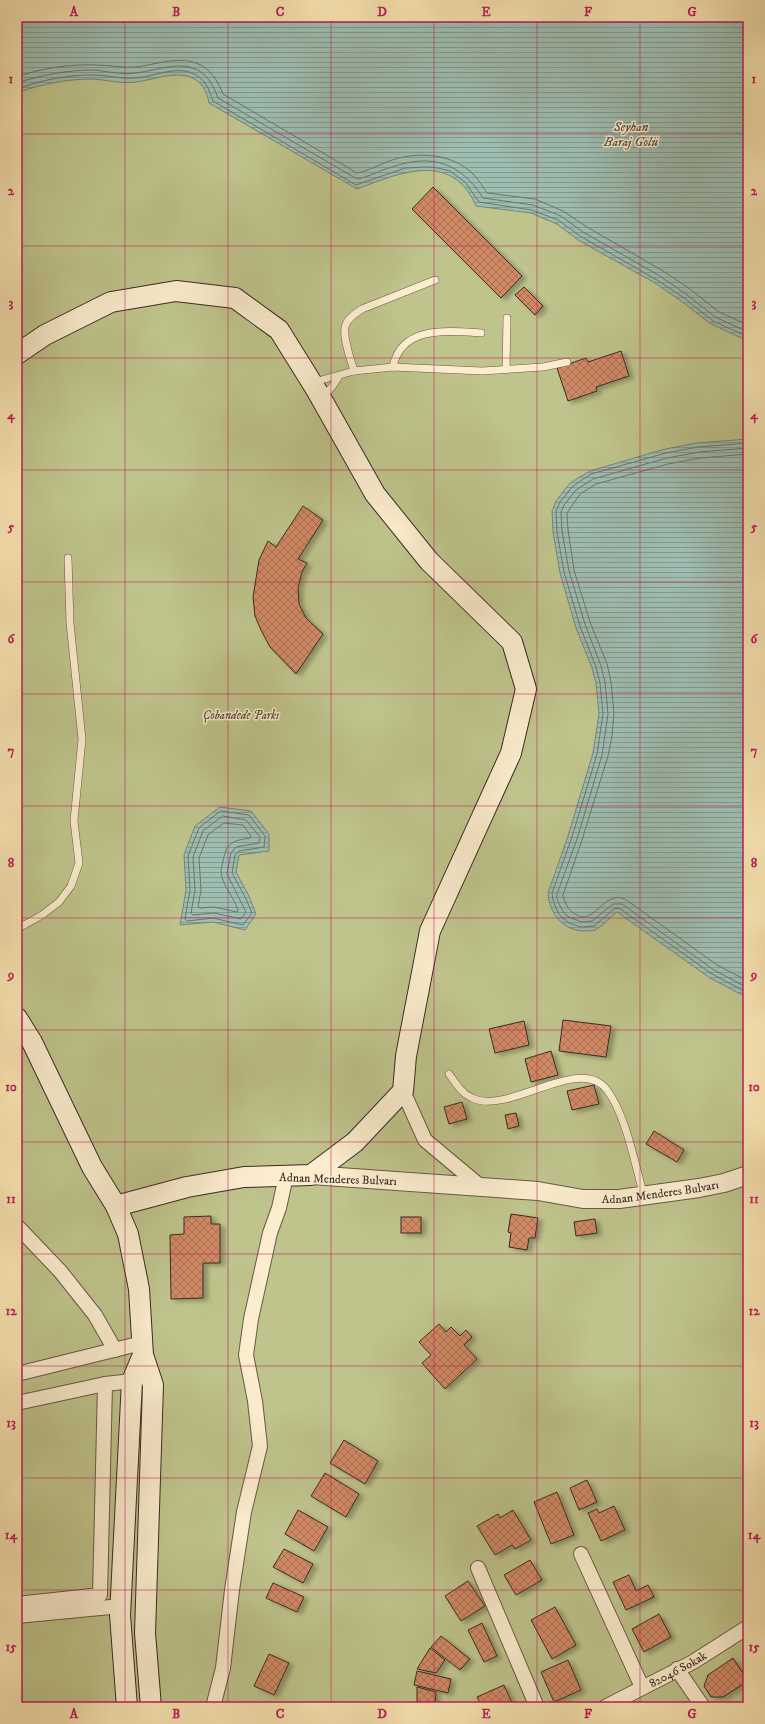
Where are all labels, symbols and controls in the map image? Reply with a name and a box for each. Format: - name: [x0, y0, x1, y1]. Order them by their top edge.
- text: A: [69, 4, 79, 20]
- text: B: [172, 4, 180, 20]
- text: C: [276, 4, 285, 20]
- text: D: [377, 4, 387, 20]
- text: E: [481, 4, 491, 20]
- text: F: [584, 4, 593, 20]
- text: G: [687, 4, 697, 20]
- text: 1: [9, 71, 14, 87]
- text: 1: [752, 71, 757, 87]
- water label: Seyhan Baraj Gölü: [603, 119, 658, 150]
- text: 2: [8, 183, 15, 199]
- text: 2: [751, 183, 758, 199]
- text: 3: [9, 295, 14, 311]
- text: 3: [752, 295, 757, 311]
- text: 4: [6, 407, 15, 424]
- text: 4: [749, 407, 758, 424]
- text: 5: [7, 519, 15, 535]
- text: 5: [750, 519, 758, 535]
- text: 6: [8, 631, 16, 647]
- text: 6: [751, 631, 759, 647]
- park label: Çobandede Parkı: [203, 708, 279, 723]
- text: 7: [8, 743, 15, 759]
- text: 7: [751, 743, 758, 759]
- text: 8: [8, 855, 15, 871]
- text: 8: [751, 855, 758, 871]
- text: 9: [7, 967, 14, 983]
- text: 9: [750, 967, 757, 983]
- text: 10: [5, 1079, 17, 1095]
- text: 10: [748, 1079, 760, 1095]
- street label: Adnan Menderes Bulvarı: [279, 1170, 397, 1189]
- street label: Adnan Menderes Bulvarı: [602, 1177, 720, 1207]
- text: 11: [6, 1191, 16, 1207]
- text: 11: [749, 1191, 759, 1207]
- text: 12: [5, 1303, 17, 1319]
- text: 12: [748, 1303, 760, 1319]
- text: 13: [6, 1415, 16, 1431]
- text: 13: [749, 1415, 759, 1431]
- text: 14: [5, 1527, 18, 1544]
- text: 14: [748, 1527, 761, 1544]
- text: 15: [5, 1639, 17, 1655]
- text: 15: [748, 1639, 760, 1655]
- street label: 82046 Sokak: [647, 1648, 710, 1691]
- text: A: [69, 1706, 79, 1722]
- text: B: [172, 1706, 180, 1722]
- text: C: [276, 1706, 285, 1722]
- text: D: [377, 1706, 387, 1722]
- text: E: [481, 1706, 491, 1722]
- text: F: [584, 1706, 593, 1722]
- text: G: [687, 1706, 697, 1722]

